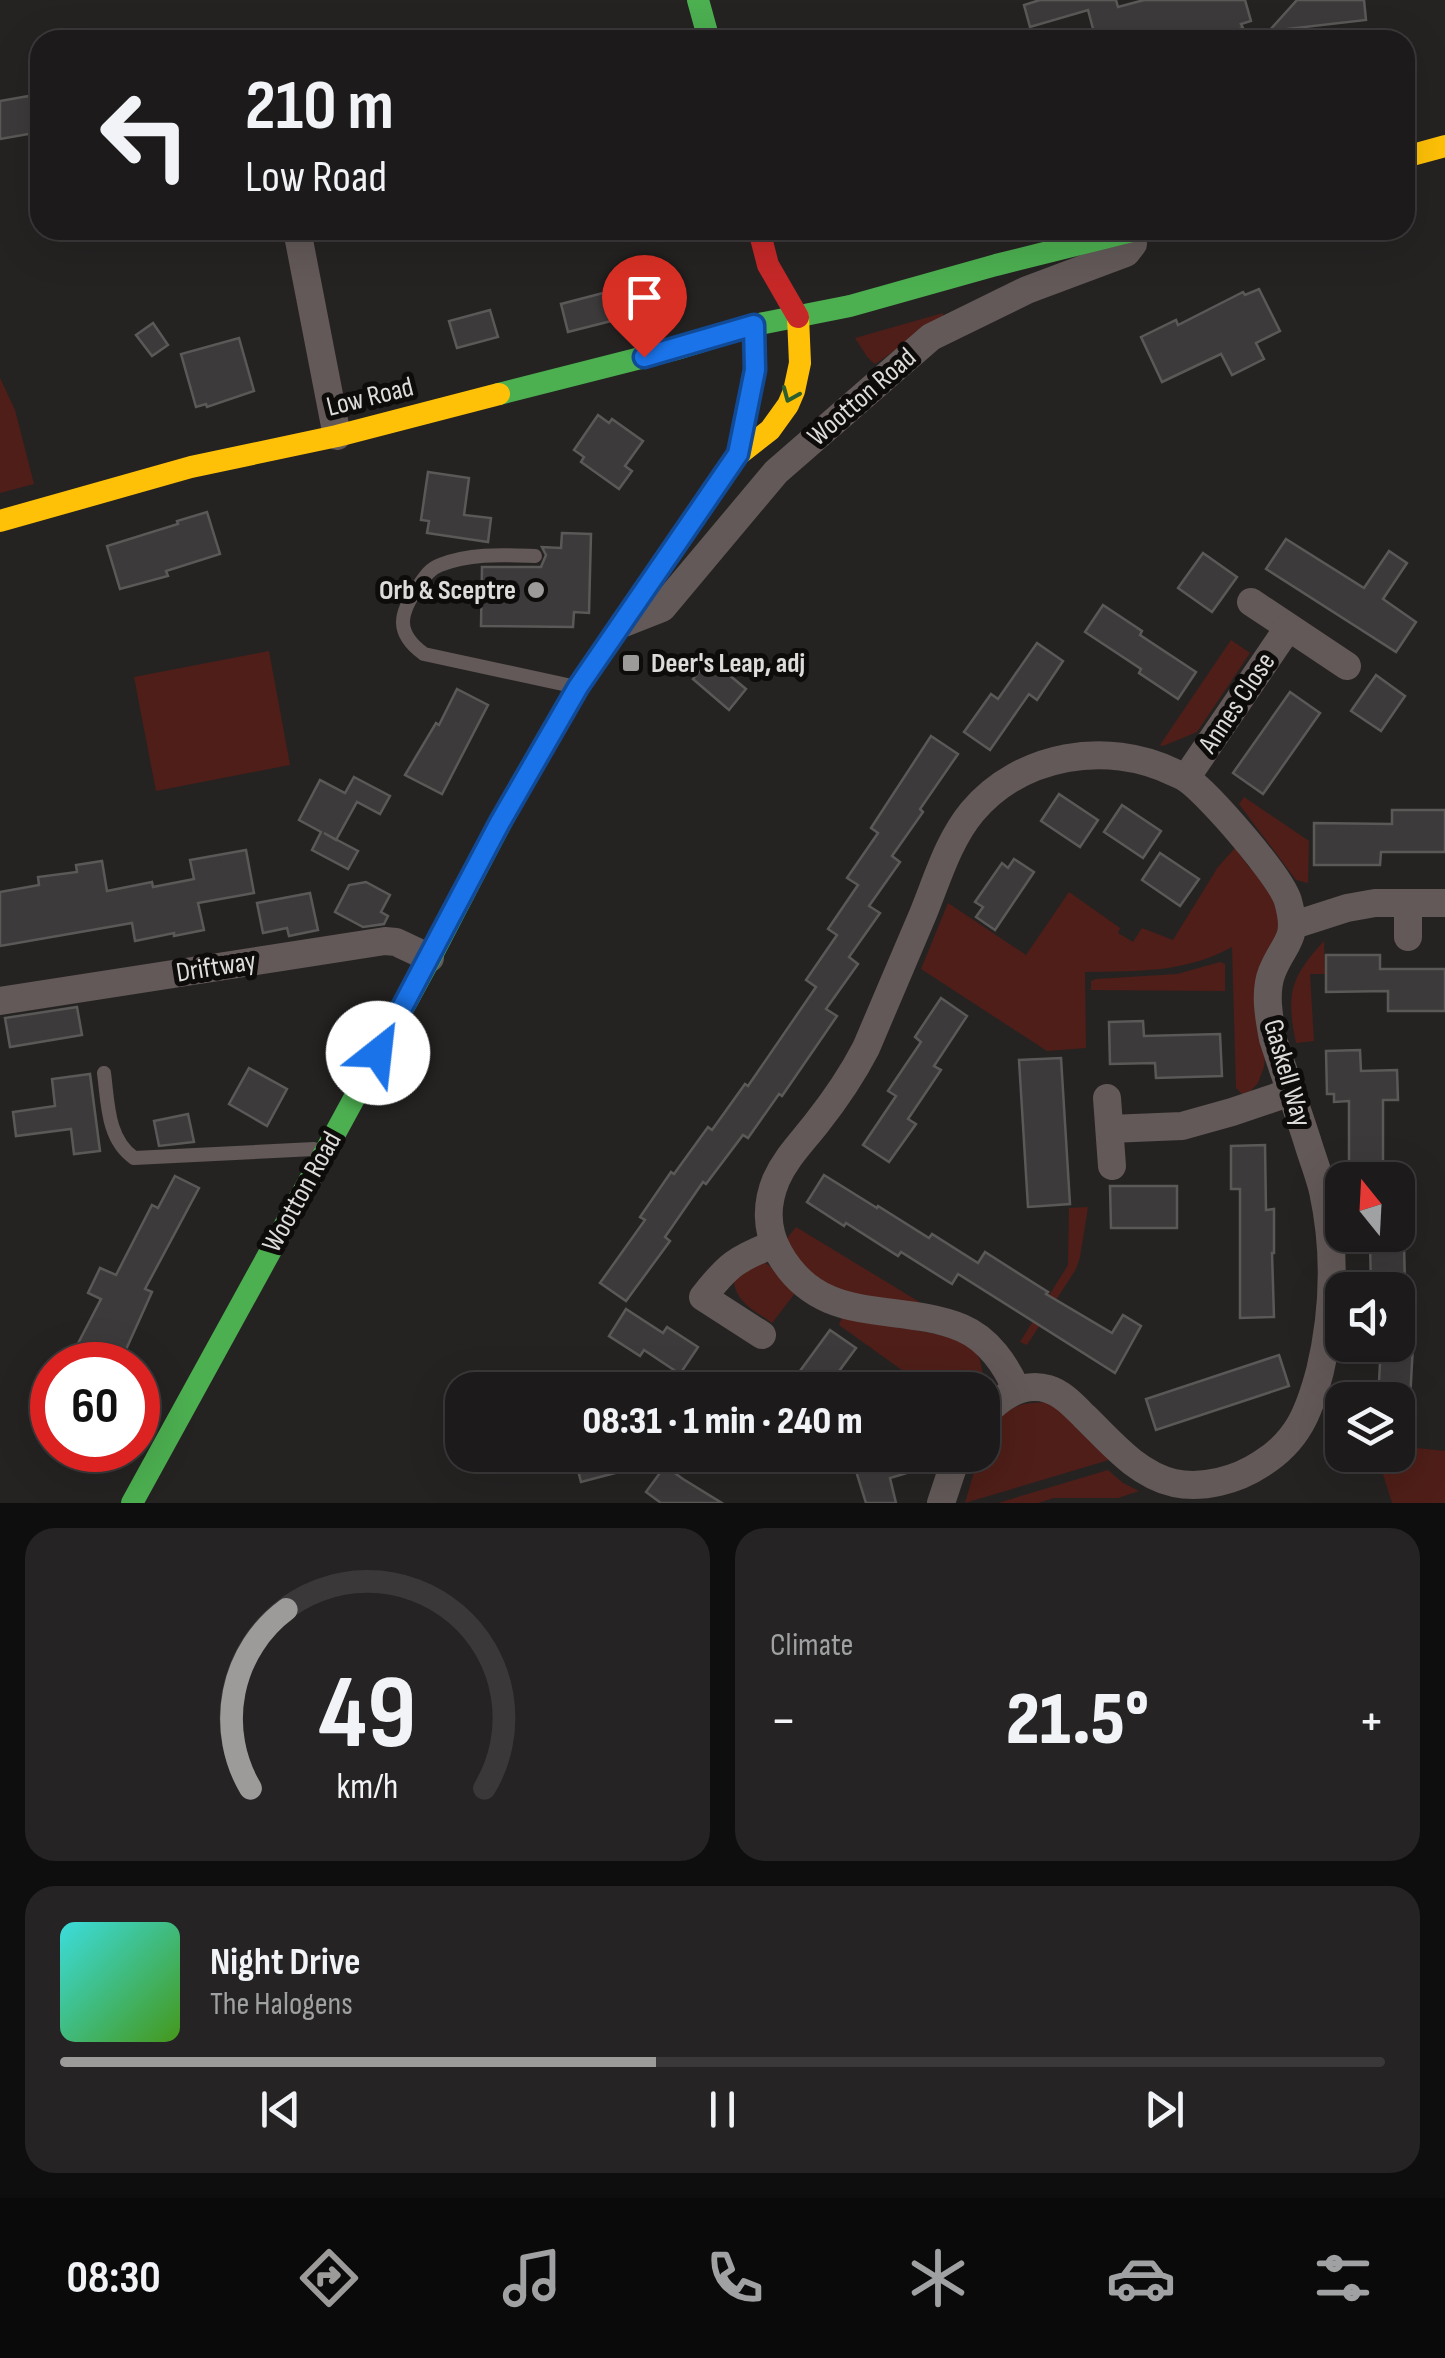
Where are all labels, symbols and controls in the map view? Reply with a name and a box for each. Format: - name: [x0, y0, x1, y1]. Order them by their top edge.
- text: 210 m: [245, 65, 394, 149]
- icon: left: [80, 70, 210, 200]
- text: Low Road: [245, 150, 387, 205]
- pin: [602, 255, 687, 358]
- icon: arrive: [617, 270, 672, 325]
- street label: Wootton Road: [801, 341, 923, 453]
- street label: Low Road: [323, 370, 417, 424]
- one-way arrow: [782, 386, 803, 403]
- place label: Orb & Sceptre: [379, 574, 516, 607]
- marker: Orb & Sceptre: [525, 579, 547, 601]
- place label: Deer's Leap, adj: [651, 647, 805, 680]
- street label: Annes Close: [1191, 647, 1283, 760]
- marker: Deer's Leap, adj: [620, 652, 642, 674]
- street label: Driftway: [174, 944, 258, 990]
- position arrow: [326, 1001, 430, 1105]
- street label: Gaskell Way: [1256, 1016, 1318, 1131]
- street label: Wootton Road: [255, 1126, 349, 1258]
- north arrow: [1325, 1162, 1415, 1252]
- map controls: [1325, 1162, 1415, 1472]
- button: sound: [1325, 1272, 1415, 1362]
- speed limit sign: 60: [30, 1342, 160, 1472]
- button: layers: [1325, 1382, 1415, 1472]
- text: 08:31 · 1 min · 240 m: [583, 1399, 862, 1444]
- text: Climate: [770, 1626, 853, 1665]
- text: 49: [319, 1652, 416, 1777]
- text: 21.5°: [1006, 1675, 1149, 1766]
- text: −: [770, 1688, 797, 1755]
- text: +: [1358, 1688, 1385, 1755]
- text: km/h: [337, 1766, 398, 1809]
- text: Night Drive: [210, 1940, 361, 1985]
- text: The Halogens: [210, 1985, 353, 2024]
- icon: previous: [253, 2082, 308, 2137]
- icon: pause: [695, 2082, 750, 2137]
- icon: next: [1137, 2082, 1192, 2137]
- icon: directions: [294, 2243, 364, 2313]
- icon: music: [497, 2243, 567, 2313]
- icon: phone: [700, 2243, 770, 2313]
- icon: climate: [903, 2243, 973, 2313]
- icon: car: [1106, 2243, 1176, 2313]
- icon: filters: [1308, 2243, 1378, 2313]
- text: 08:30: [66, 2251, 161, 2306]

